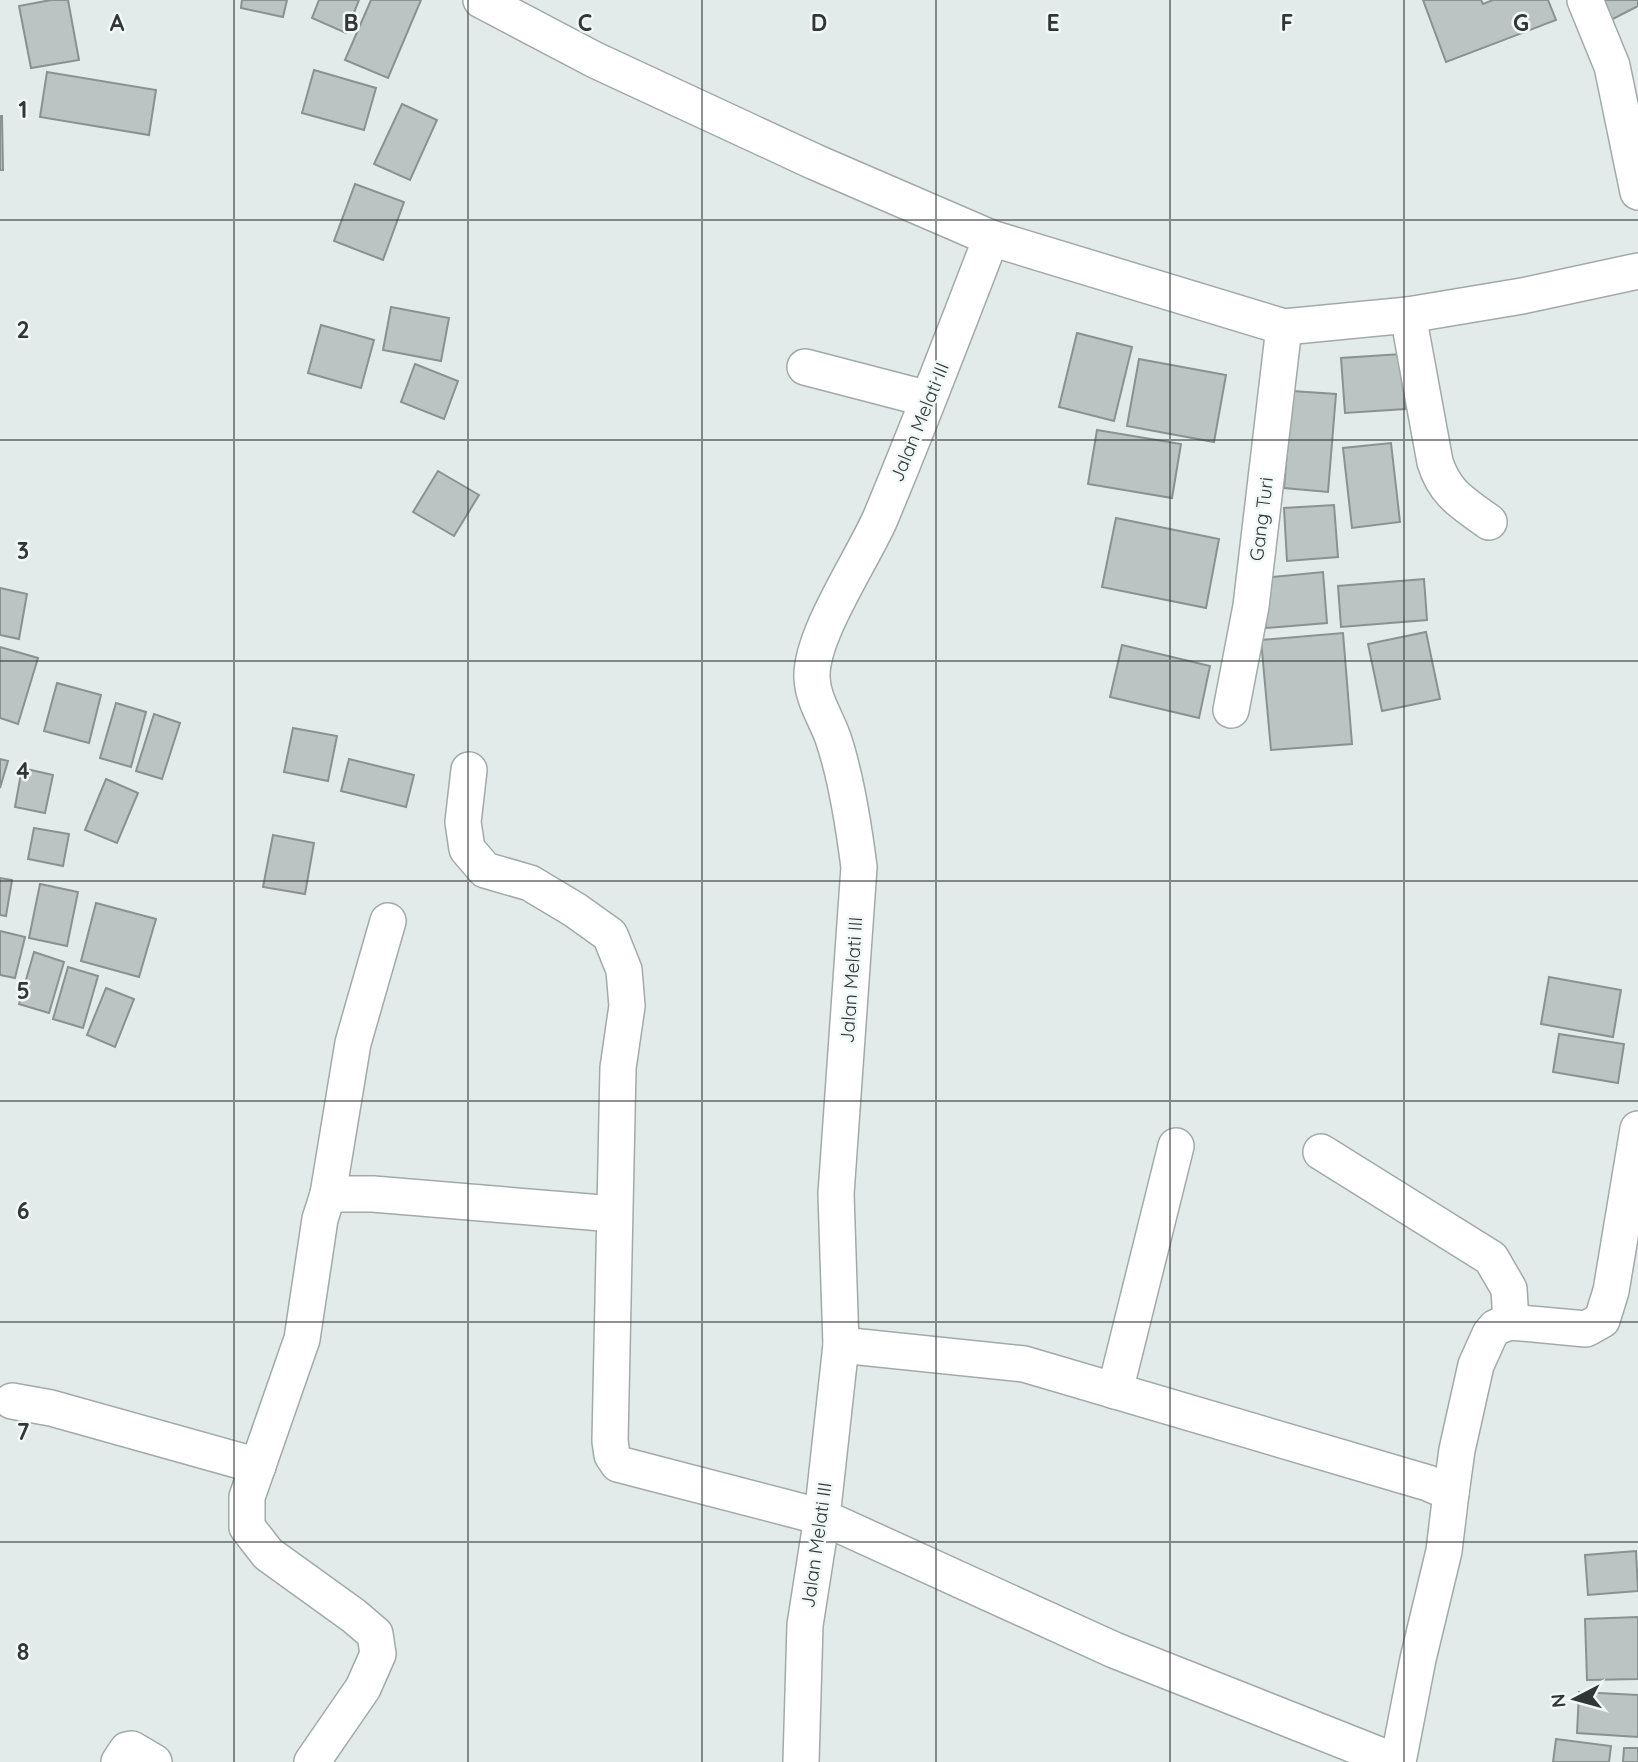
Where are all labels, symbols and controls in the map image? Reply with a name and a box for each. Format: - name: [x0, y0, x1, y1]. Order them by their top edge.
- text: A: [110, 8, 125, 37]
- text: B: [343, 8, 359, 37]
- text: C: [578, 8, 592, 37]
- text: D: [811, 8, 827, 37]
- text: E: [1046, 8, 1060, 37]
- text: F: [1281, 8, 1293, 37]
- text: G: [1513, 8, 1529, 37]
- text: 1: [19, 95, 27, 124]
- text: 2: [16, 315, 30, 344]
- street label: Jalan Melati III: [884, 359, 954, 485]
- street label: Gang Turi: [1244, 476, 1278, 562]
- text: 3: [17, 536, 29, 565]
- text: 4: [16, 756, 30, 785]
- street label: Jalan Melati III: [835, 916, 867, 1044]
- text: 5: [16, 976, 30, 1005]
- text: 6: [17, 1196, 29, 1225]
- text: 7: [17, 1417, 30, 1446]
- street label: Jalan Melati III: [795, 1481, 837, 1609]
- text: 8: [17, 1637, 29, 1666]
- north arrow: [1540, 1664, 1610, 1734]
- text: N: [1545, 1693, 1571, 1709]

